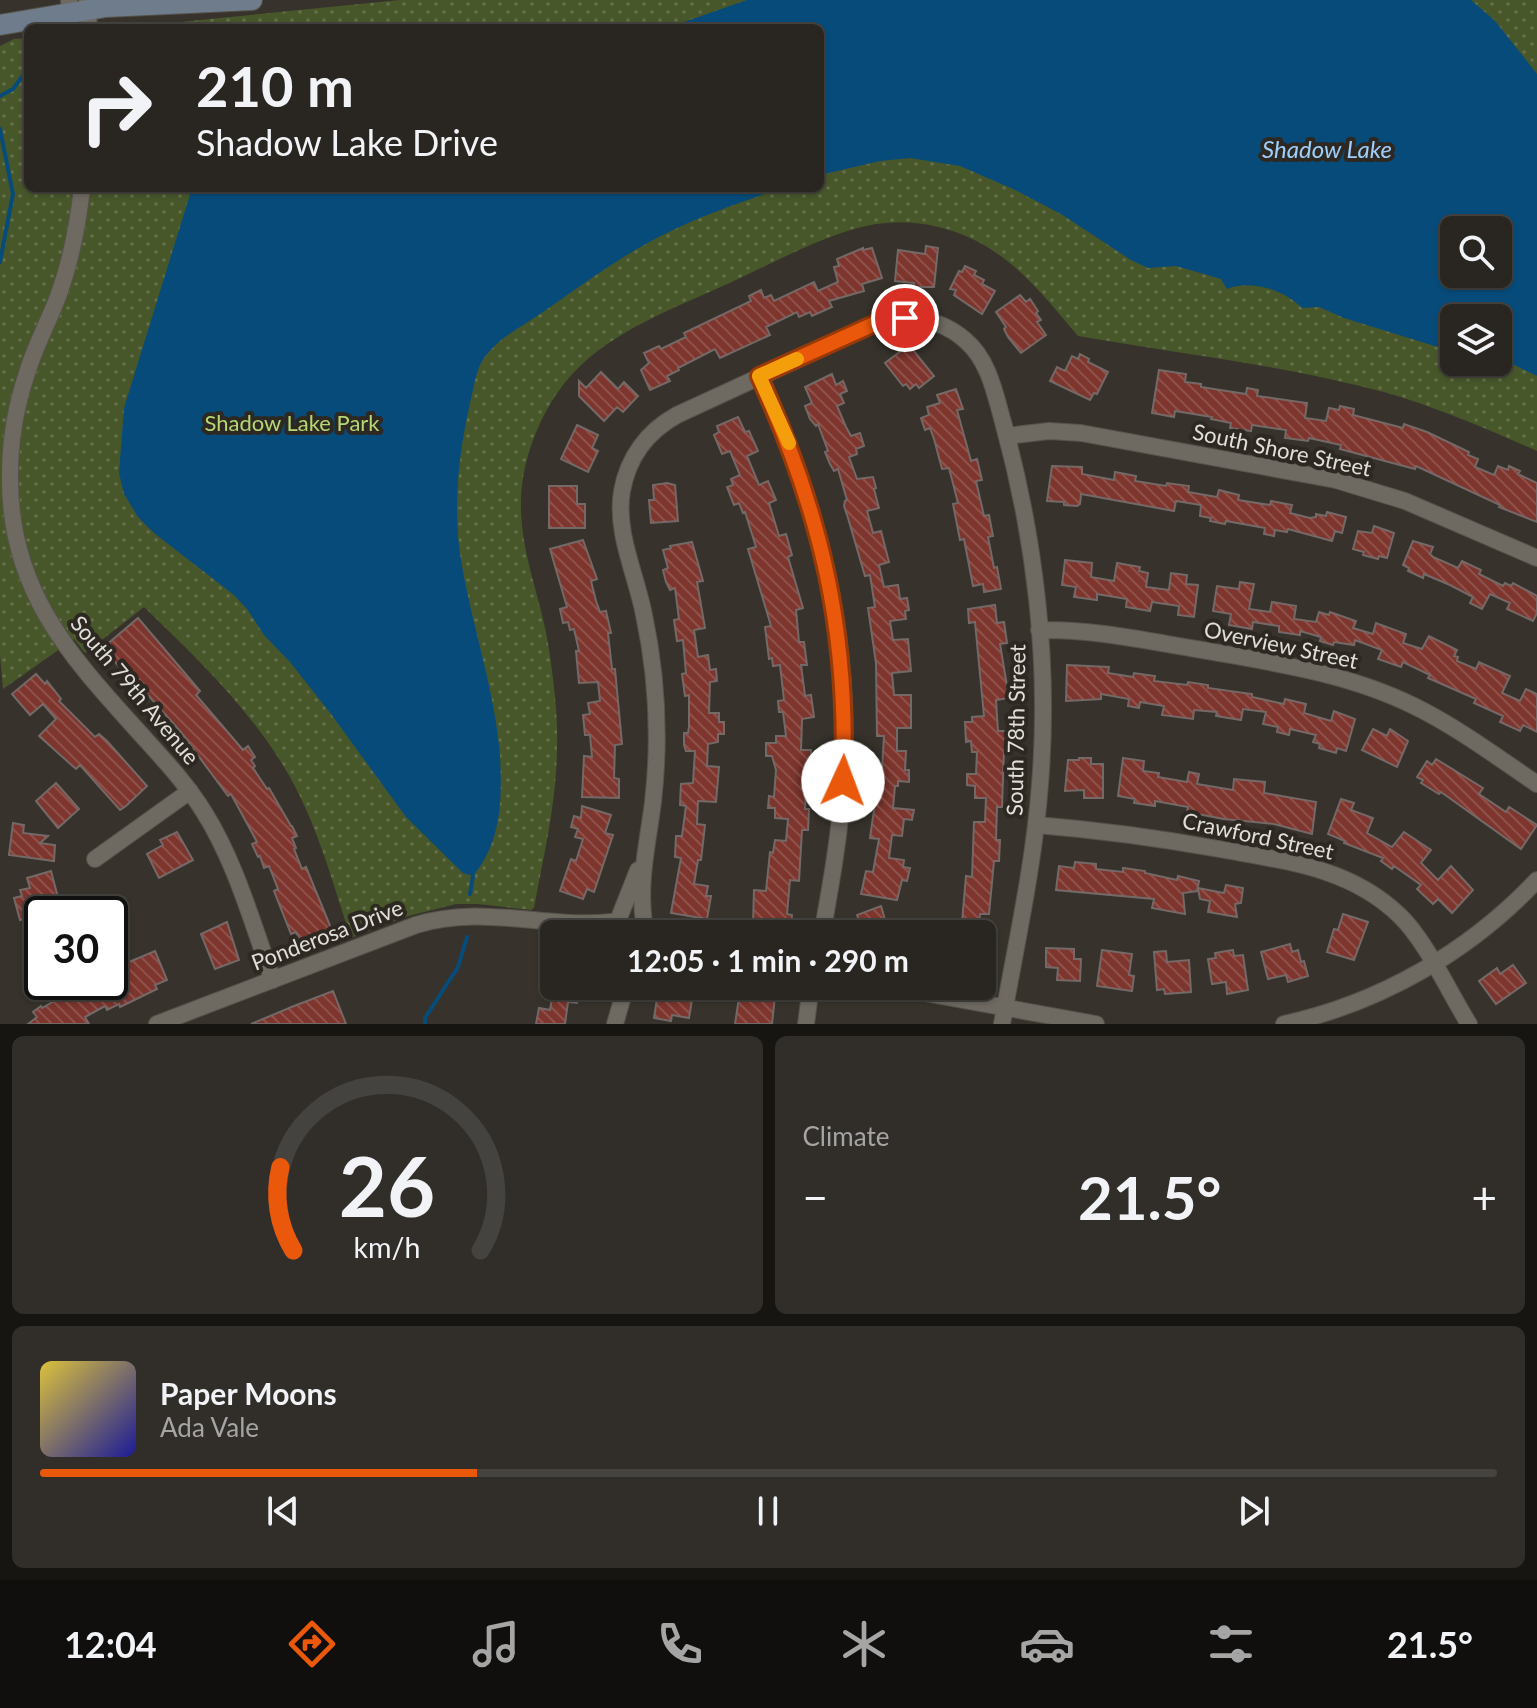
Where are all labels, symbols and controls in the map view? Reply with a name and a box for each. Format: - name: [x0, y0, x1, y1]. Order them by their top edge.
- text: 210 m: [196, 52, 354, 119]
- icon: right: [64, 56, 168, 160]
- text: Shadow Lake Drive: [196, 120, 498, 164]
- water label: Shadow Lake: [1262, 134, 1392, 163]
- map controls: [1440, 216, 1512, 376]
- button: search: [1440, 216, 1512, 288]
- pin: [871, 284, 939, 352]
- icon: arrive: [883, 296, 927, 340]
- button: layers: [1440, 304, 1512, 376]
- park label: Shadow Lake Park: [204, 409, 380, 436]
- street label: South Shore Street: [1190, 417, 1374, 482]
- street label: South 79th Avenue: [65, 610, 205, 770]
- street label: Overview Street: [1202, 615, 1361, 674]
- street label: South 78th Street: [1001, 644, 1030, 816]
- position arrow: [801, 739, 885, 823]
- street label: Crawford Street: [1180, 806, 1336, 865]
- street label: Ponderosa Drive: [247, 893, 406, 976]
- speed limit sign: 30: [24, 896, 128, 1000]
- text: 12:05 · 1 min · 290 m: [627, 942, 909, 978]
- text: Climate: [803, 1120, 889, 1152]
- text: 26: [339, 1135, 436, 1235]
- text: 21.5°: [1078, 1161, 1222, 1233]
- text: −: [803, 1171, 828, 1223]
- text: +: [1471, 1171, 1497, 1223]
- text: km/h: [354, 1230, 421, 1264]
- text: Paper Moons: [160, 1375, 337, 1411]
- text: Ada Vale: [160, 1411, 259, 1443]
- icon: previous: [261, 1489, 305, 1533]
- icon: pause: [746, 1489, 790, 1533]
- icon: next: [1232, 1489, 1276, 1533]
- icon: directions: [284, 1616, 340, 1672]
- icon: music: [468, 1616, 524, 1672]
- icon: phone: [652, 1616, 708, 1672]
- icon: climate: [836, 1616, 892, 1672]
- icon: car: [1019, 1616, 1075, 1672]
- icon: filters: [1203, 1616, 1259, 1672]
- text: 12:04: [64, 1622, 157, 1666]
- text: 21.5°: [1387, 1622, 1473, 1666]

